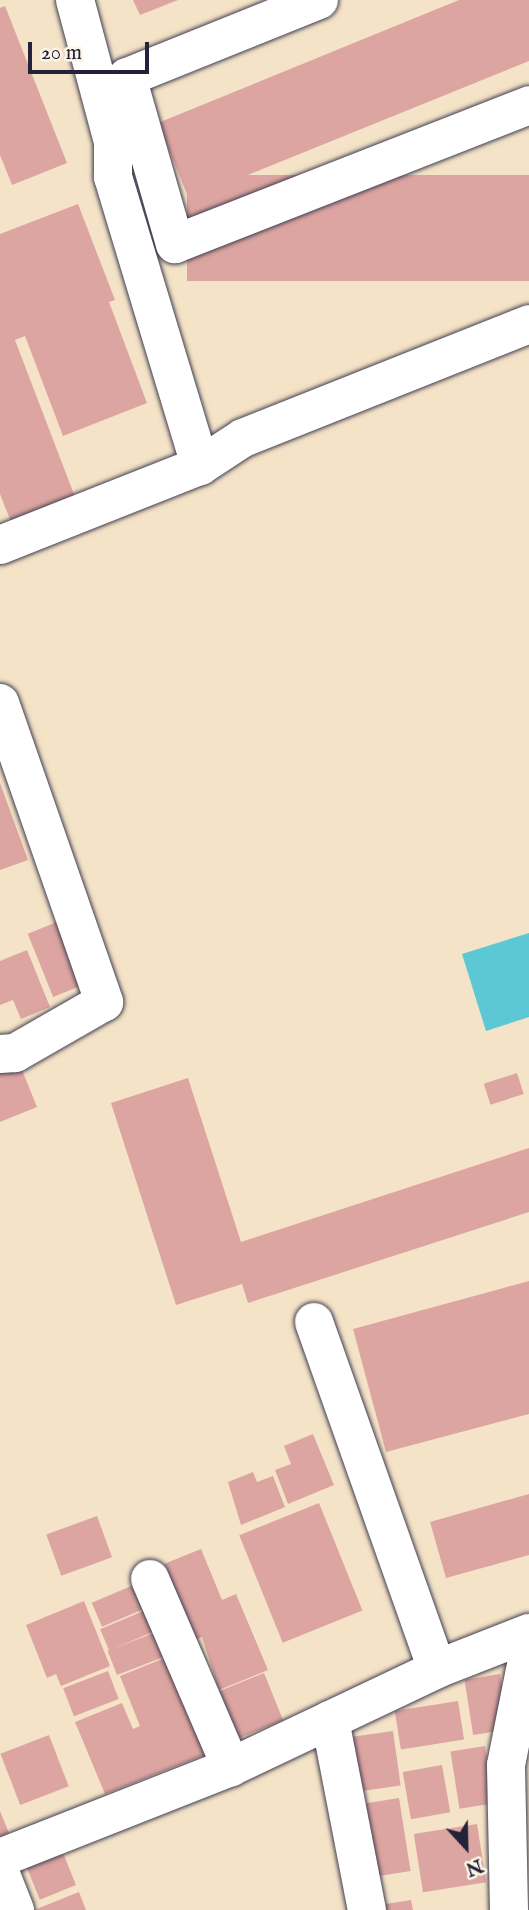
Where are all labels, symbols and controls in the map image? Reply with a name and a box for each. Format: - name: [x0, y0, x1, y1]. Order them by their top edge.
- scale bar: [32, 28, 152, 72]
- text: 20 m: [41, 40, 82, 67]
- north arrow: [431, 1812, 501, 1882]
- text: N: [462, 1852, 486, 1881]

